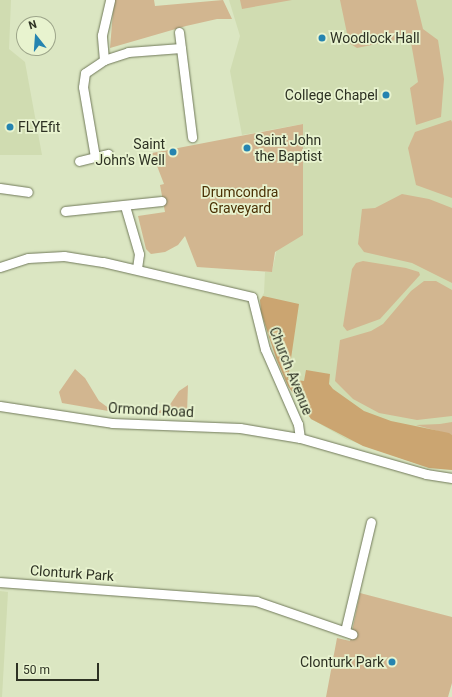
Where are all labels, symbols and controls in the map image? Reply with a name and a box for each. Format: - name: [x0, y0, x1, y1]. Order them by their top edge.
- north arrow: [16, 16, 56, 56]
- text: N: [27, 18, 38, 32]
- place label: Woodlock Hall: [330, 30, 420, 46]
- marker: Woodlock Hall: [317, 33, 327, 43]
- place label: College Chapel: [285, 87, 378, 103]
- marker: College Chapel: [381, 90, 391, 100]
- place label: FLYEfit: [18, 119, 60, 135]
- marker: FLYEfit: [5, 122, 15, 132]
- place label: Saint John the Baptist: [255, 132, 322, 164]
- place label: Saint John's Well: [96, 136, 165, 168]
- marker: Saint John the Baptist: [242, 143, 252, 153]
- marker: Saint John's Well: [168, 147, 178, 157]
- park label: Drumcondra Graveyard: [202, 184, 278, 216]
- street label: Church Avenue: [266, 325, 316, 417]
- street label: Ormond Road: [108, 399, 194, 421]
- street label: Clonturk Park: [29, 562, 115, 584]
- place label: Clonturk Park: [300, 654, 384, 670]
- scale bar: [18, 655, 101, 681]
- marker: Clonturk Park: [387, 657, 397, 667]
- text: 50 m: [23, 663, 50, 677]

